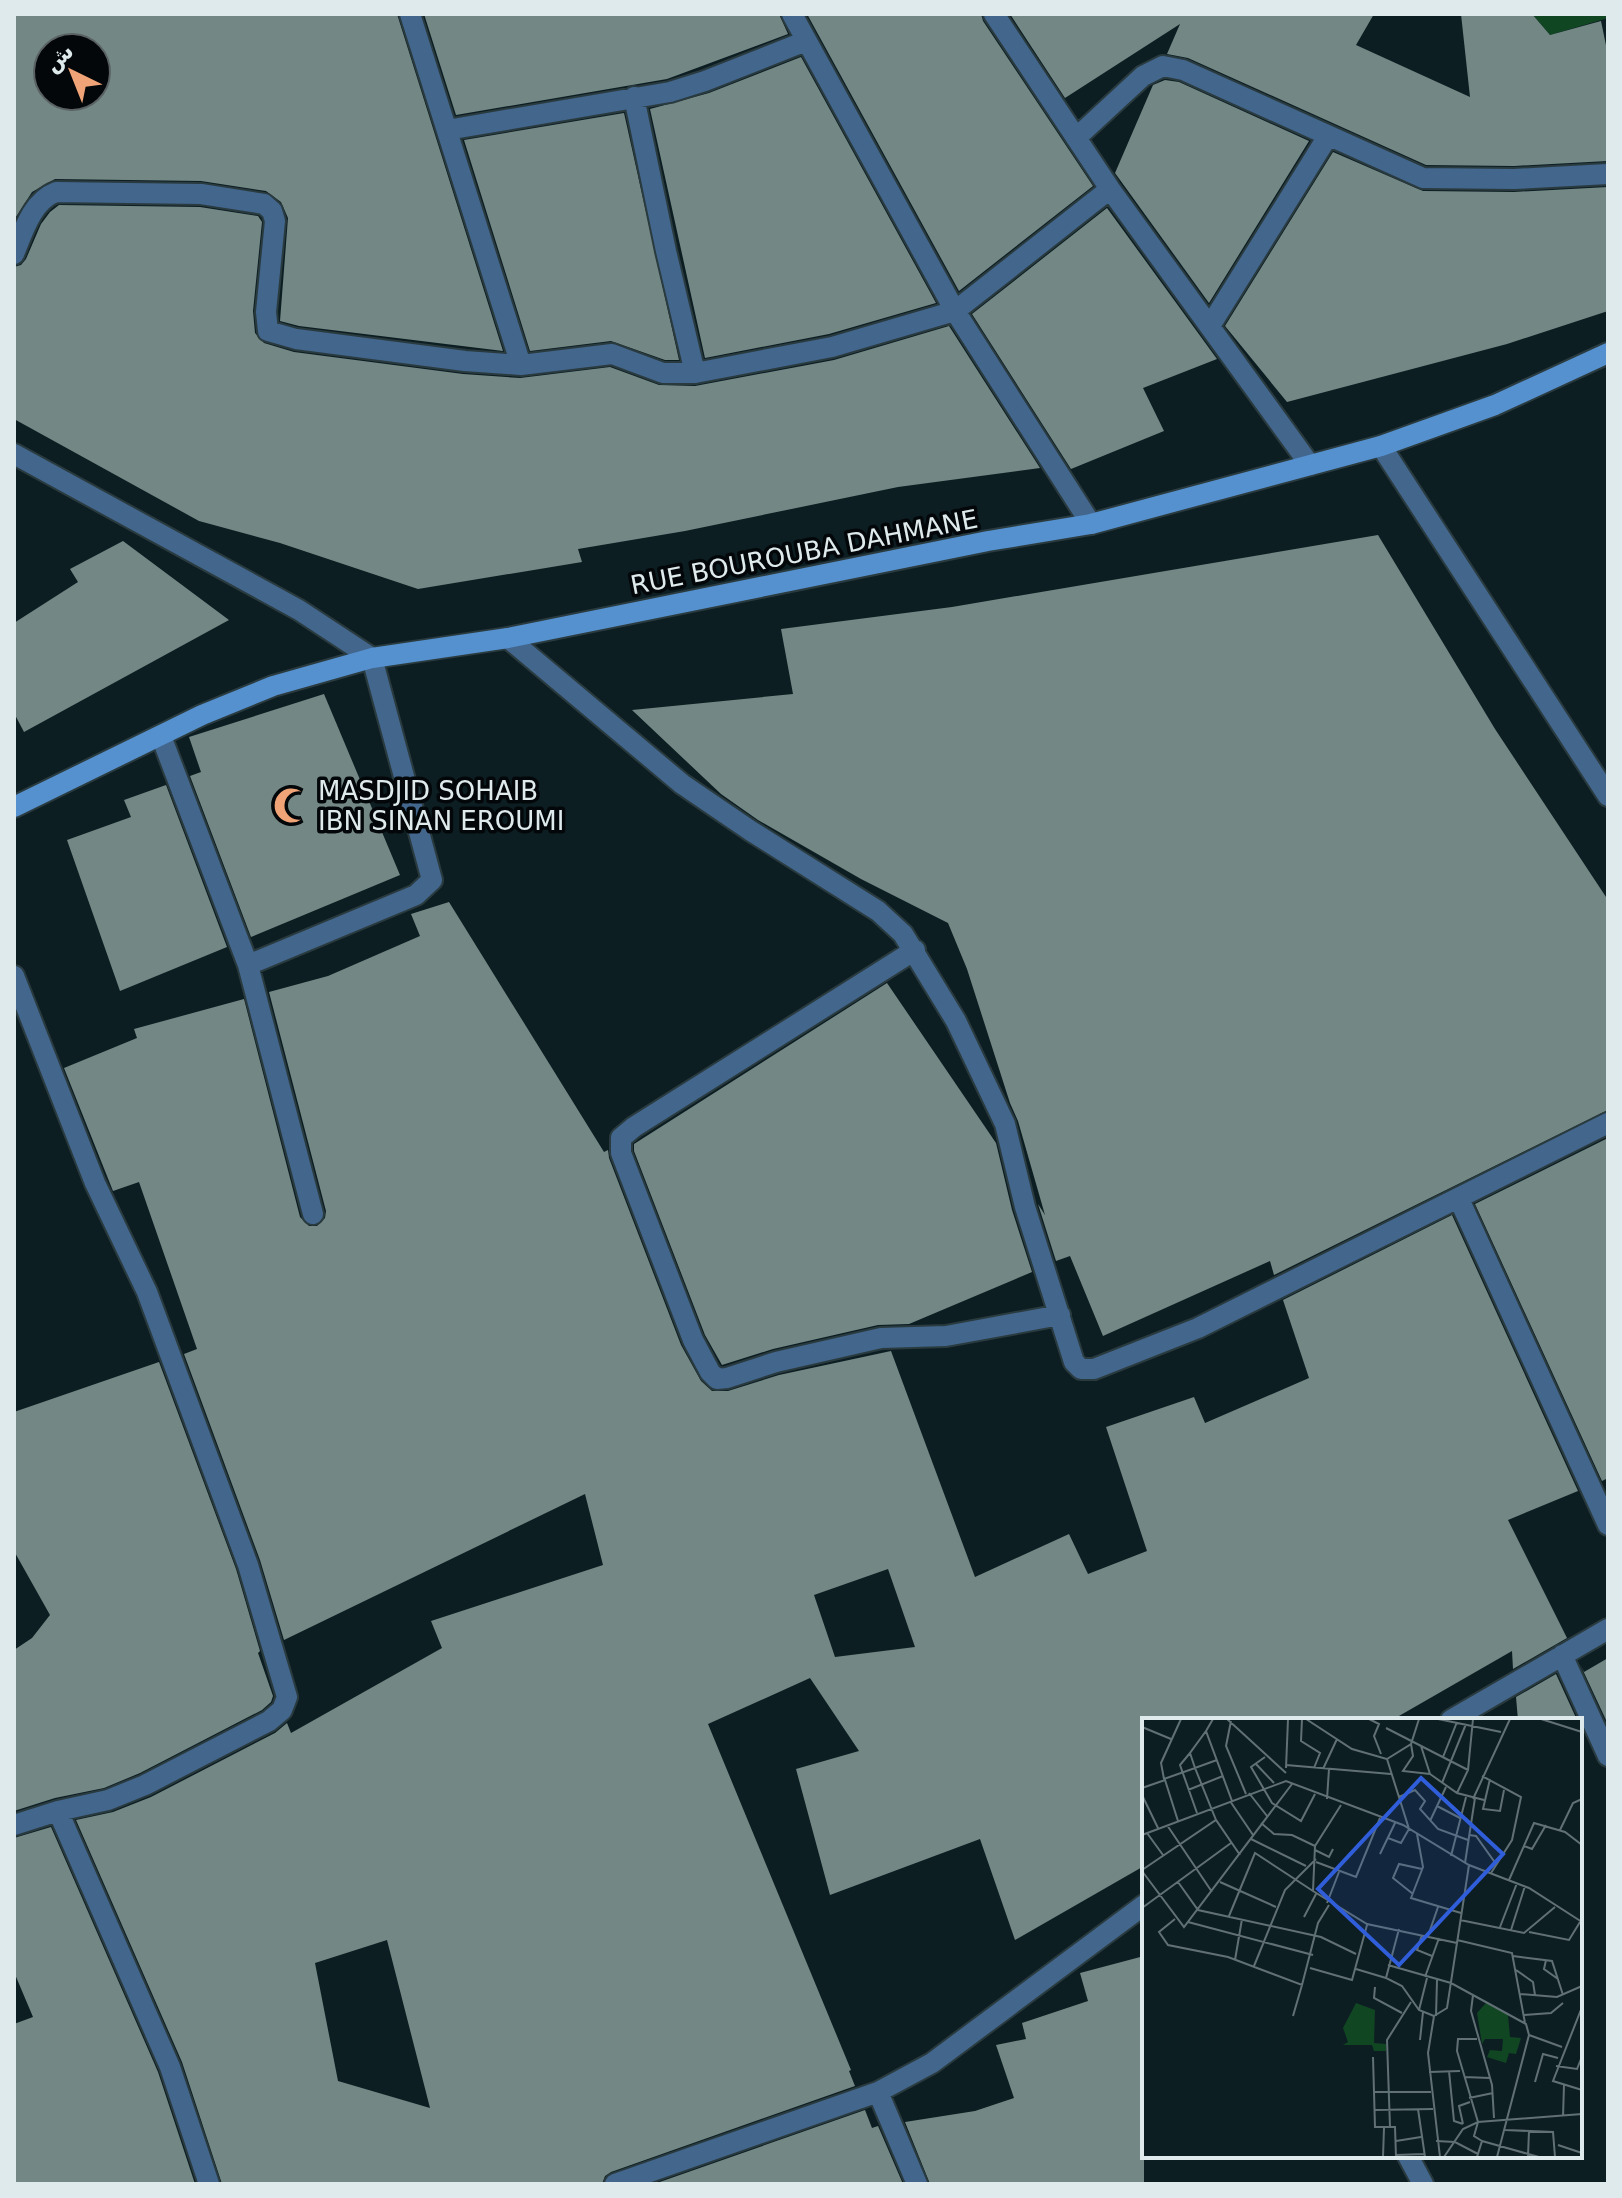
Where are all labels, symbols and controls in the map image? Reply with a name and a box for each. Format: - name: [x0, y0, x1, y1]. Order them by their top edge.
- north arrow: [32, 32, 112, 112]
- text: ش: [39, 38, 78, 77]
- street label: RUE BOUROUBA DAHMANE: [628, 504, 980, 600]
- place label: MASDJID SOHAIB IBN SINAN EROUMI: [318, 776, 564, 836]
- mosque icon: MASDJID SOHAIB IBN SINAN EROUMI: [273, 787, 311, 825]
- inset map: [1142, 1718, 1582, 2158]

